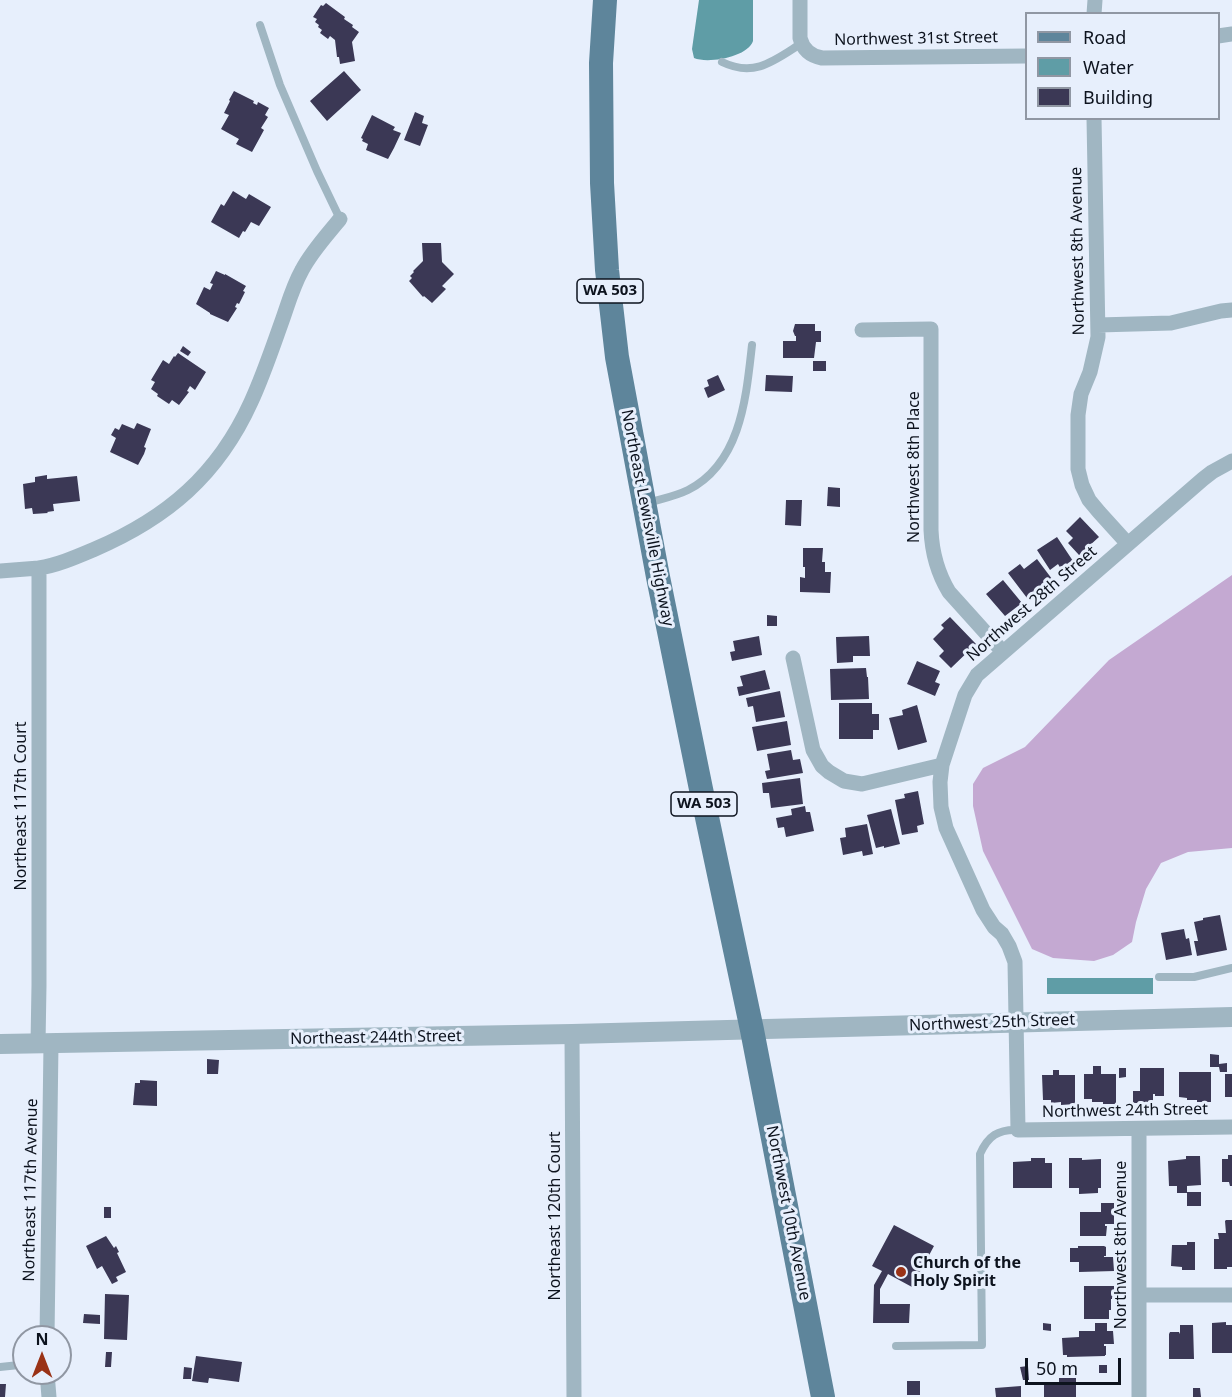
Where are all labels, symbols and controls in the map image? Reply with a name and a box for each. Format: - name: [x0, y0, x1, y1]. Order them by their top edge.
- legend: [1025, 12, 1220, 120]
- text: Road: [1083, 25, 1126, 49]
- street label: Northwest 31st Street: [834, 28, 998, 50]
- text: Water: [1083, 55, 1134, 79]
- text: Building: [1083, 85, 1153, 109]
- street label: Northwest 8th Avenue: [1067, 167, 1089, 335]
- road number: WA 503: [577, 279, 643, 303]
- street label: Northwest 8th Place: [904, 391, 924, 543]
- street label: Northeast Lewisville Highway: [617, 408, 677, 628]
- street label: Northwest 28th Street: [963, 542, 1101, 666]
- street label: Northeast 117th Court: [11, 721, 31, 891]
- road number: WA 503: [671, 792, 737, 816]
- street label: Northwest 25th Street: [909, 1011, 1075, 1035]
- street label: Northeast 244th Street: [290, 1027, 462, 1049]
- street label: Northeast 117th Avenue: [20, 1098, 42, 1282]
- street label: Northwest 24th Street: [1042, 1100, 1208, 1122]
- street label: Northwest 10th Avenue: [762, 1124, 814, 1302]
- street label: Northeast 120th Court: [545, 1131, 565, 1301]
- street label: Northwest 8th Avenue: [1111, 1161, 1131, 1329]
- place label: Church of the Holy Spirit: [913, 1253, 1021, 1291]
- marker: Church of the Holy Spirit: [894, 1265, 908, 1279]
- north arrow: [12, 1325, 72, 1385]
- text: N: [35, 1328, 49, 1350]
- scale bar: [1028, 1346, 1124, 1384]
- text: 50 m: [1036, 1356, 1078, 1380]

